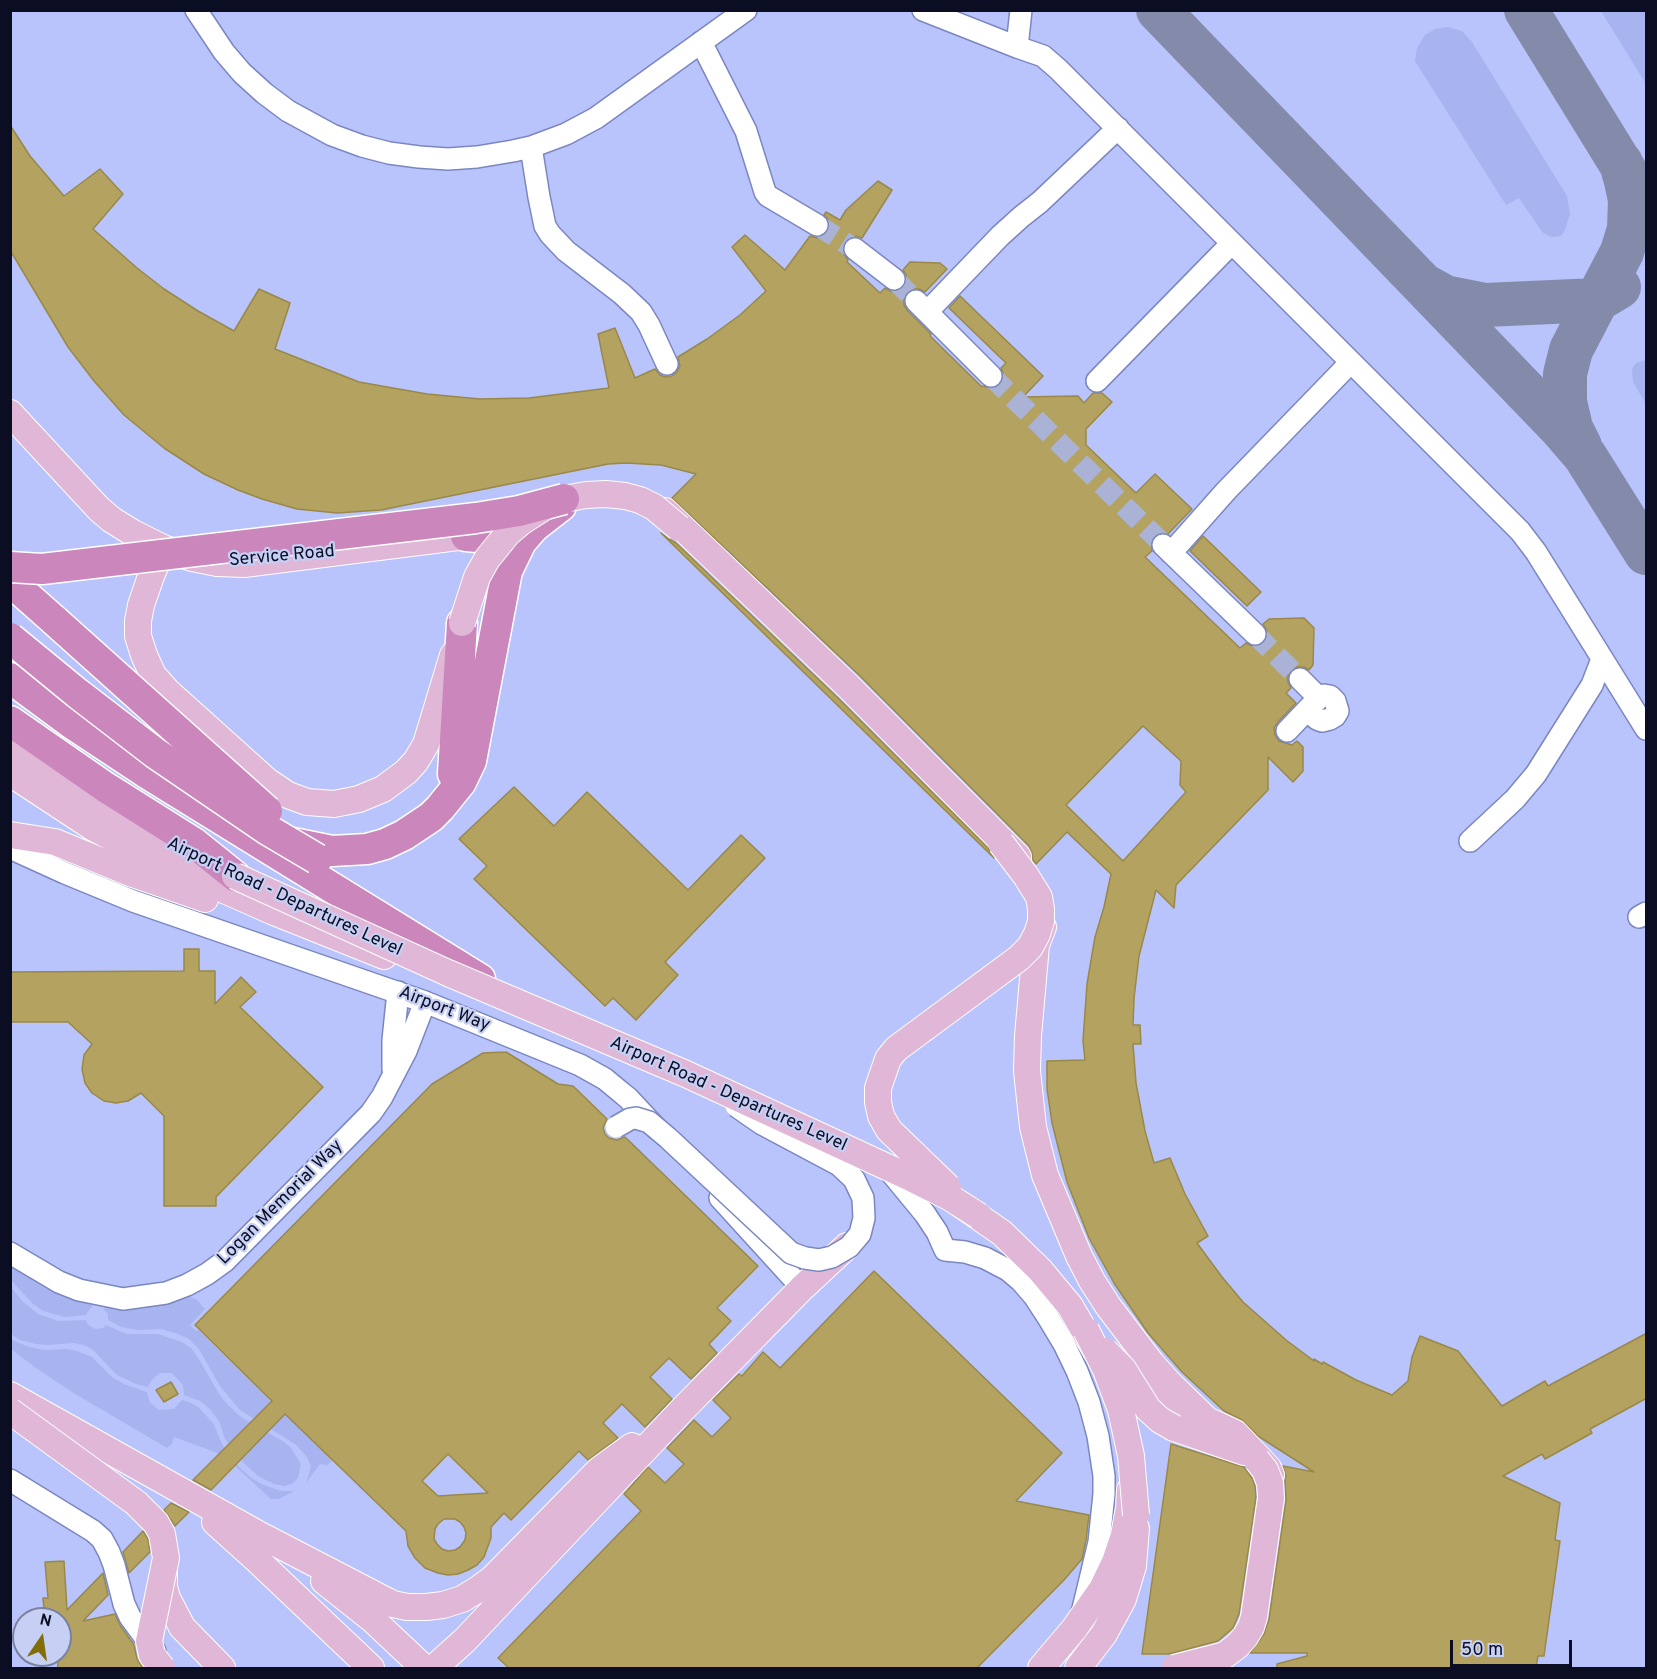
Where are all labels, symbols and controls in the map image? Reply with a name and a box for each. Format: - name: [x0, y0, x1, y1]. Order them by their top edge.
- street label: Service Road: [228, 542, 336, 572]
- street label: Airport Road - Departures Level: [163, 834, 405, 962]
- street label: Airport Way: [395, 983, 493, 1037]
- street label: Airport Road - Departures Level: [606, 1033, 850, 1157]
- street label: Logan Memorial Way: [214, 1136, 348, 1270]
- north arrow: [12, 1607, 72, 1667]
- text: N: [38, 1610, 53, 1632]
- scale bar: [1453, 1628, 1574, 1666]
- text: 50 m: [1461, 1639, 1503, 1662]

